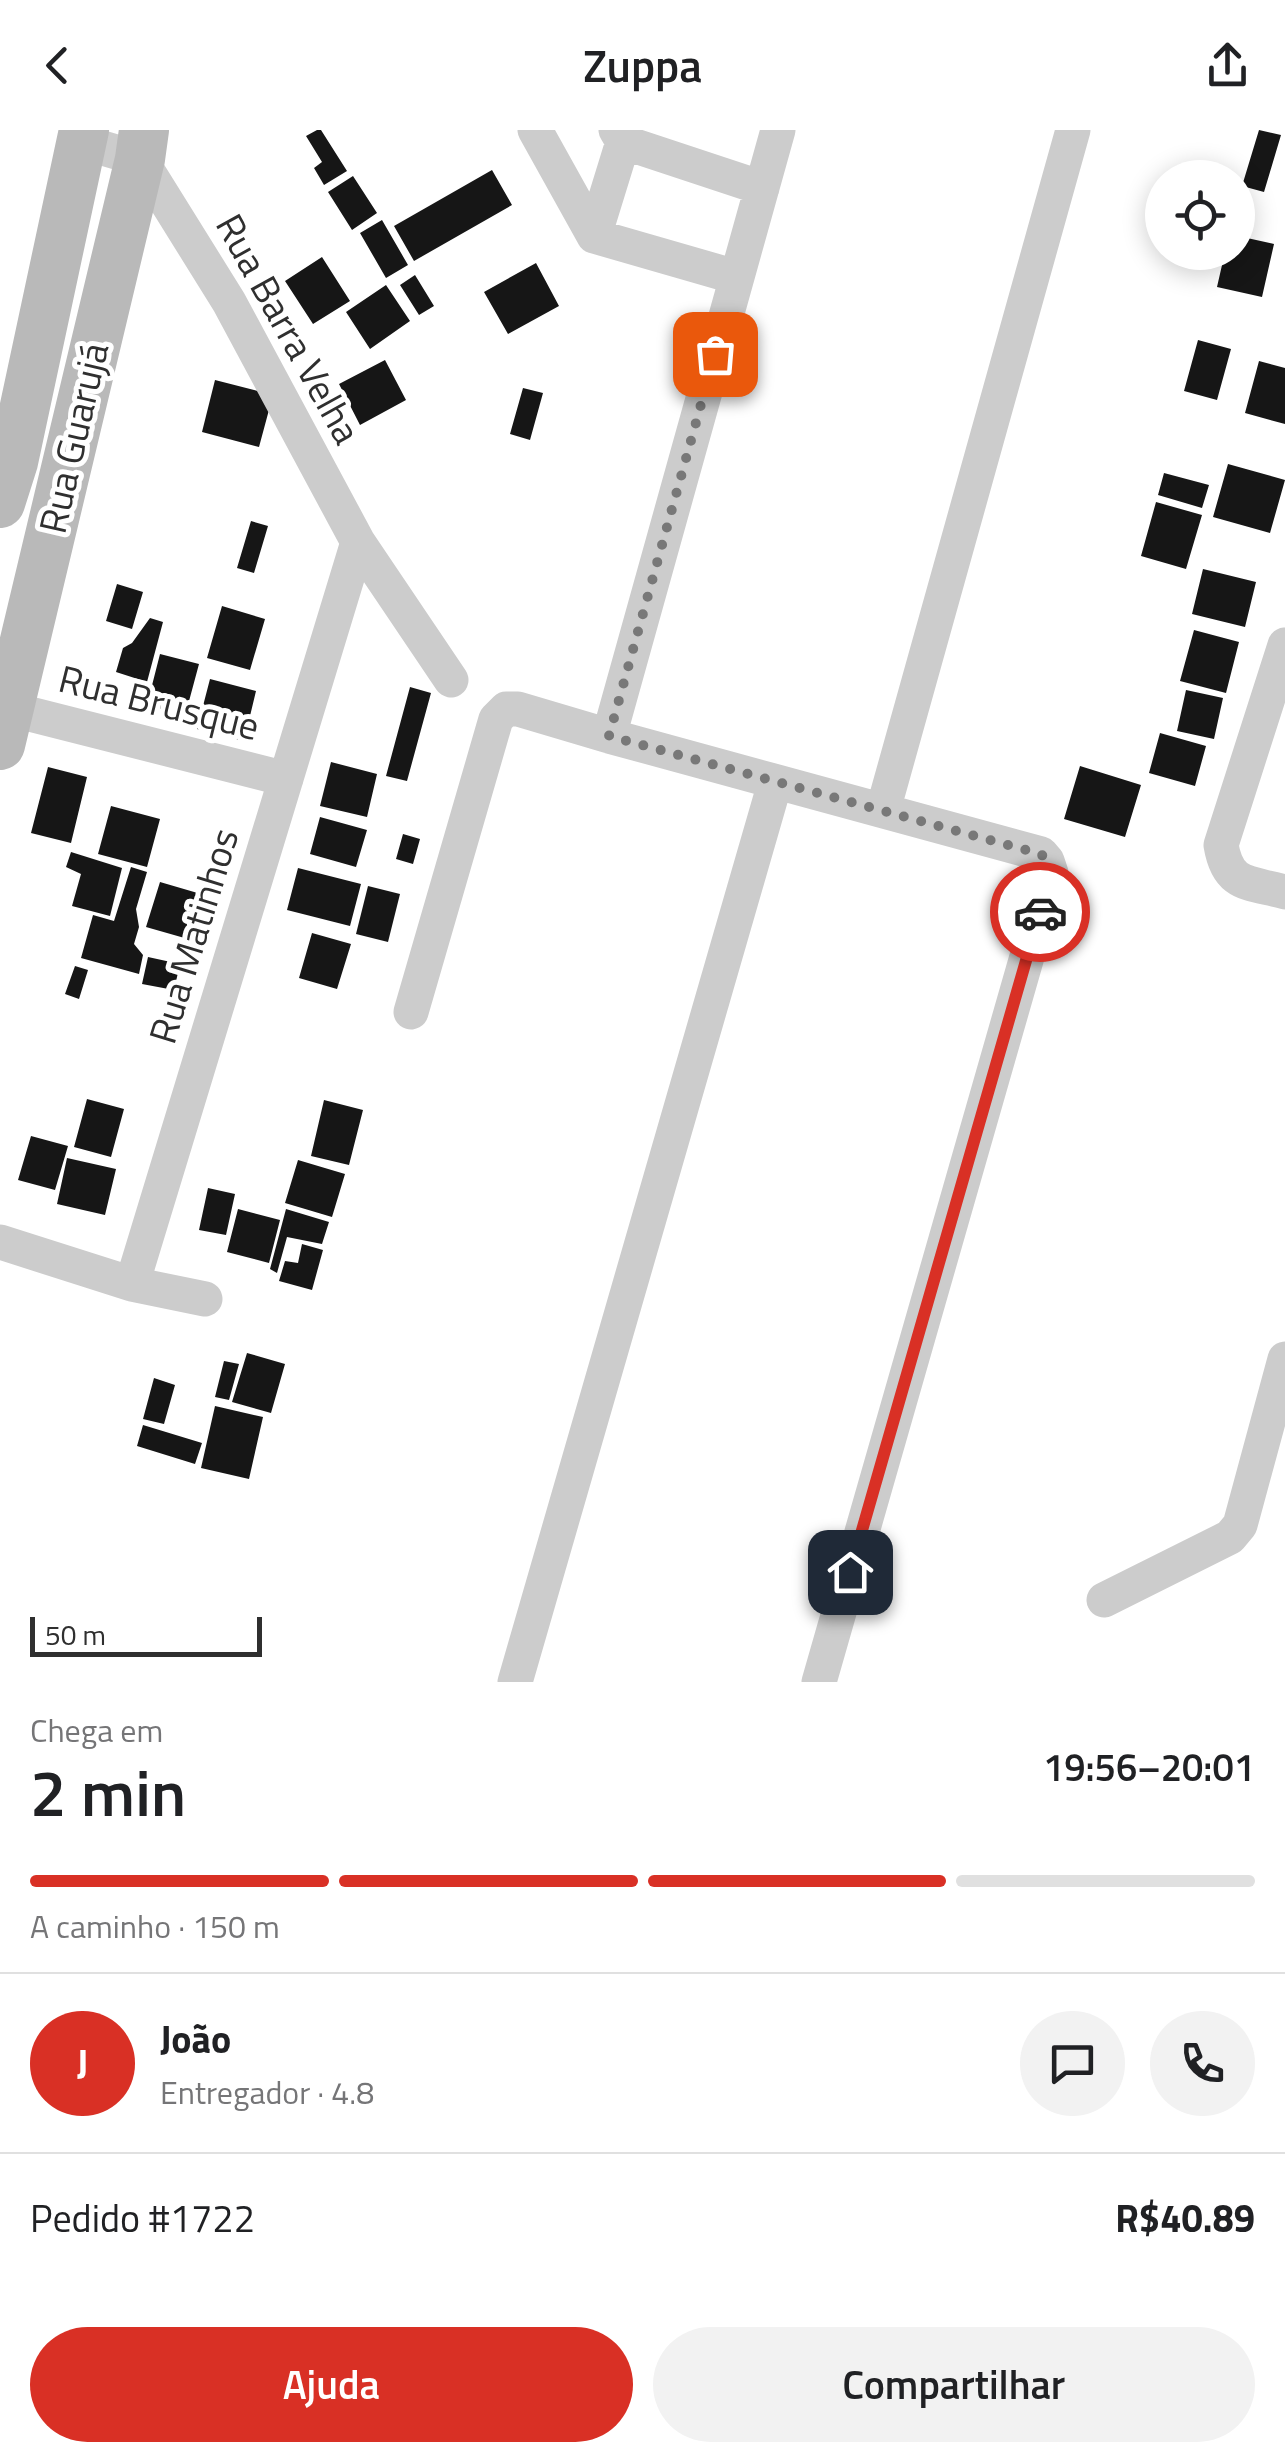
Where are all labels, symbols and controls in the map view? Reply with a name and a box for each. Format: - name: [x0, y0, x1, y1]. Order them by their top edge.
- text: Zuppa: [583, 31, 702, 99]
- icon: back: [30, 38, 85, 93]
- icon: share: [1200, 38, 1255, 93]
- map controls: [1145, 160, 1255, 270]
- button: locate: [1145, 160, 1255, 270]
- street label: Rua Barra Velha: [202, 203, 376, 454]
- pin: [673, 312, 758, 397]
- icon: bag: [688, 327, 743, 382]
- street label: Rua Guarujá: [23, 337, 123, 539]
- street label: Rua Brusque: [53, 649, 266, 755]
- street label: Rua Matinhos: [133, 821, 253, 1050]
- courier: [990, 862, 1090, 962]
- icon: car: [1013, 885, 1068, 940]
- pin: [808, 1530, 893, 1615]
- icon: home: [823, 1545, 878, 1600]
- scale bar: [30, 1612, 262, 1656]
- text: 50 m: [45, 1613, 106, 1656]
- text: Chega em: [30, 1706, 163, 1754]
- text: 19:56–20:01: [1043, 1738, 1255, 1796]
- text: 2 min: [30, 1742, 186, 1841]
- text: A caminho · 150 m: [30, 1902, 280, 1950]
- text: João: [160, 2010, 231, 2068]
- button: chat: [1020, 2011, 1125, 2116]
- button: phone: [1150, 2011, 1255, 2116]
- text: J: [77, 2034, 88, 2092]
- text: Entregador · 4.8: [160, 2068, 374, 2116]
- text: Pedido #1722: [30, 2189, 255, 2247]
- text: R$40.89: [1115, 2189, 1255, 2247]
- button: Ajuda: [30, 2327, 633, 2442]
- button: Compartilhar: [653, 2327, 1255, 2442]

